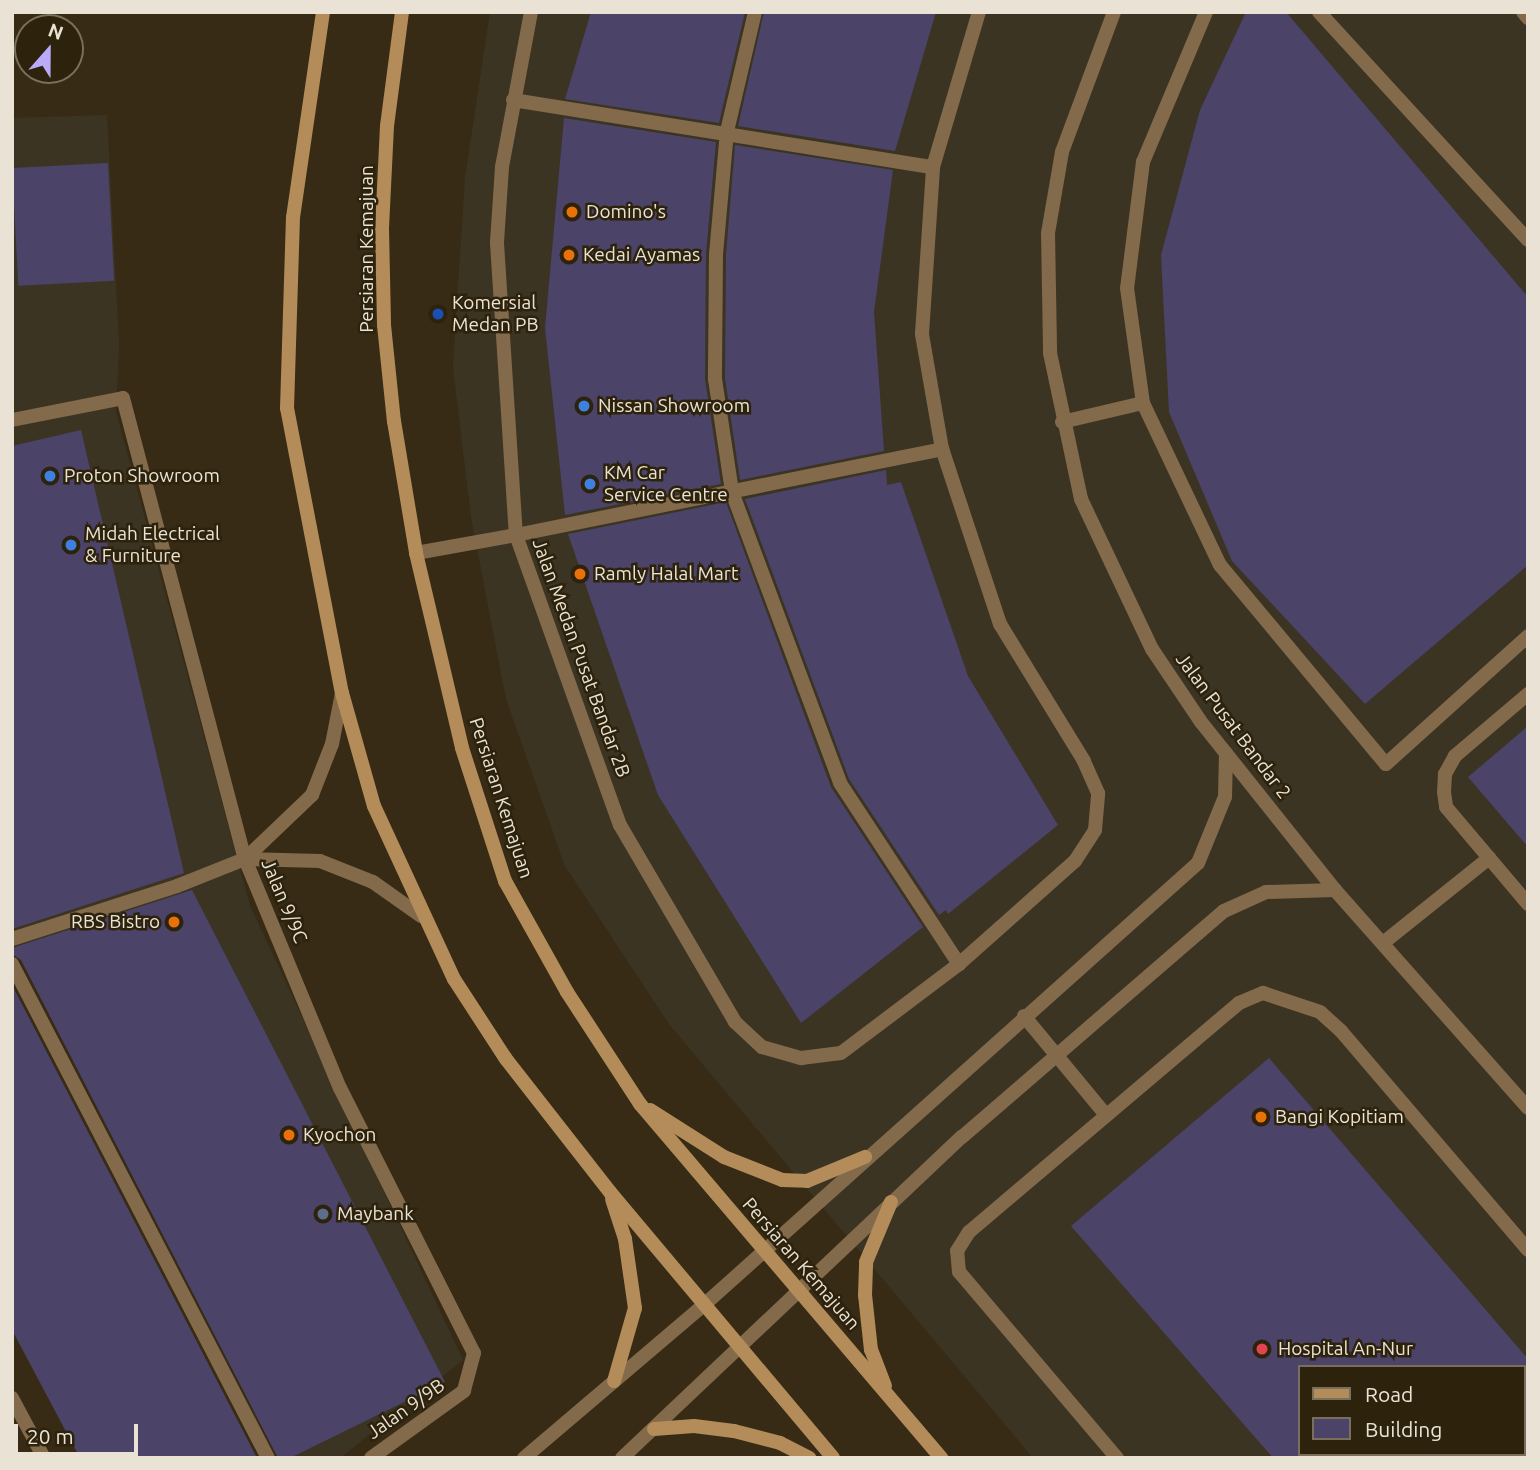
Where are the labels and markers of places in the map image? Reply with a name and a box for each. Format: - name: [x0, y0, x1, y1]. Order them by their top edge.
- place label: Domino's: [586, 201, 666, 223]
- marker: Domino's: [564, 204, 580, 220]
- place label: Kedai Ayamas: [583, 244, 700, 266]
- marker: Kedai Ayamas: [561, 247, 577, 263]
- place label: Komersial Medan PB: [452, 292, 539, 336]
- marker: Komersial Medan PB: [430, 306, 446, 322]
- place label: Nissan Showroom: [598, 395, 750, 417]
- marker: Nissan Showroom: [576, 398, 592, 414]
- place label: KM Car Service Centre: [604, 462, 728, 506]
- place label: Proton Showroom: [64, 465, 220, 487]
- marker: Proton Showroom: [42, 468, 58, 484]
- marker: KM Car Service Centre: [582, 476, 598, 492]
- place label: Midah Electrical & Furniture: [85, 523, 220, 567]
- marker: Midah Electrical & Furniture: [63, 537, 79, 553]
- place label: Ramly Halal Mart: [594, 563, 738, 585]
- marker: Ramly Halal Mart: [572, 566, 588, 582]
- place label: RBS Bistro: [71, 911, 160, 933]
- marker: RBS Bistro: [166, 914, 182, 930]
- place label: Bangi Kopitiam: [1275, 1106, 1404, 1128]
- marker: Bangi Kopitiam: [1253, 1109, 1269, 1125]
- place label: Kyochon: [303, 1124, 376, 1146]
- marker: Kyochon: [281, 1127, 297, 1143]
- place label: Maybank: [337, 1203, 414, 1225]
- marker: Maybank: [315, 1206, 331, 1222]
- place label: Hospital An-Nur: [1278, 1338, 1413, 1360]
- marker: Hospital An-Nur: [1252, 1339, 1272, 1359]

